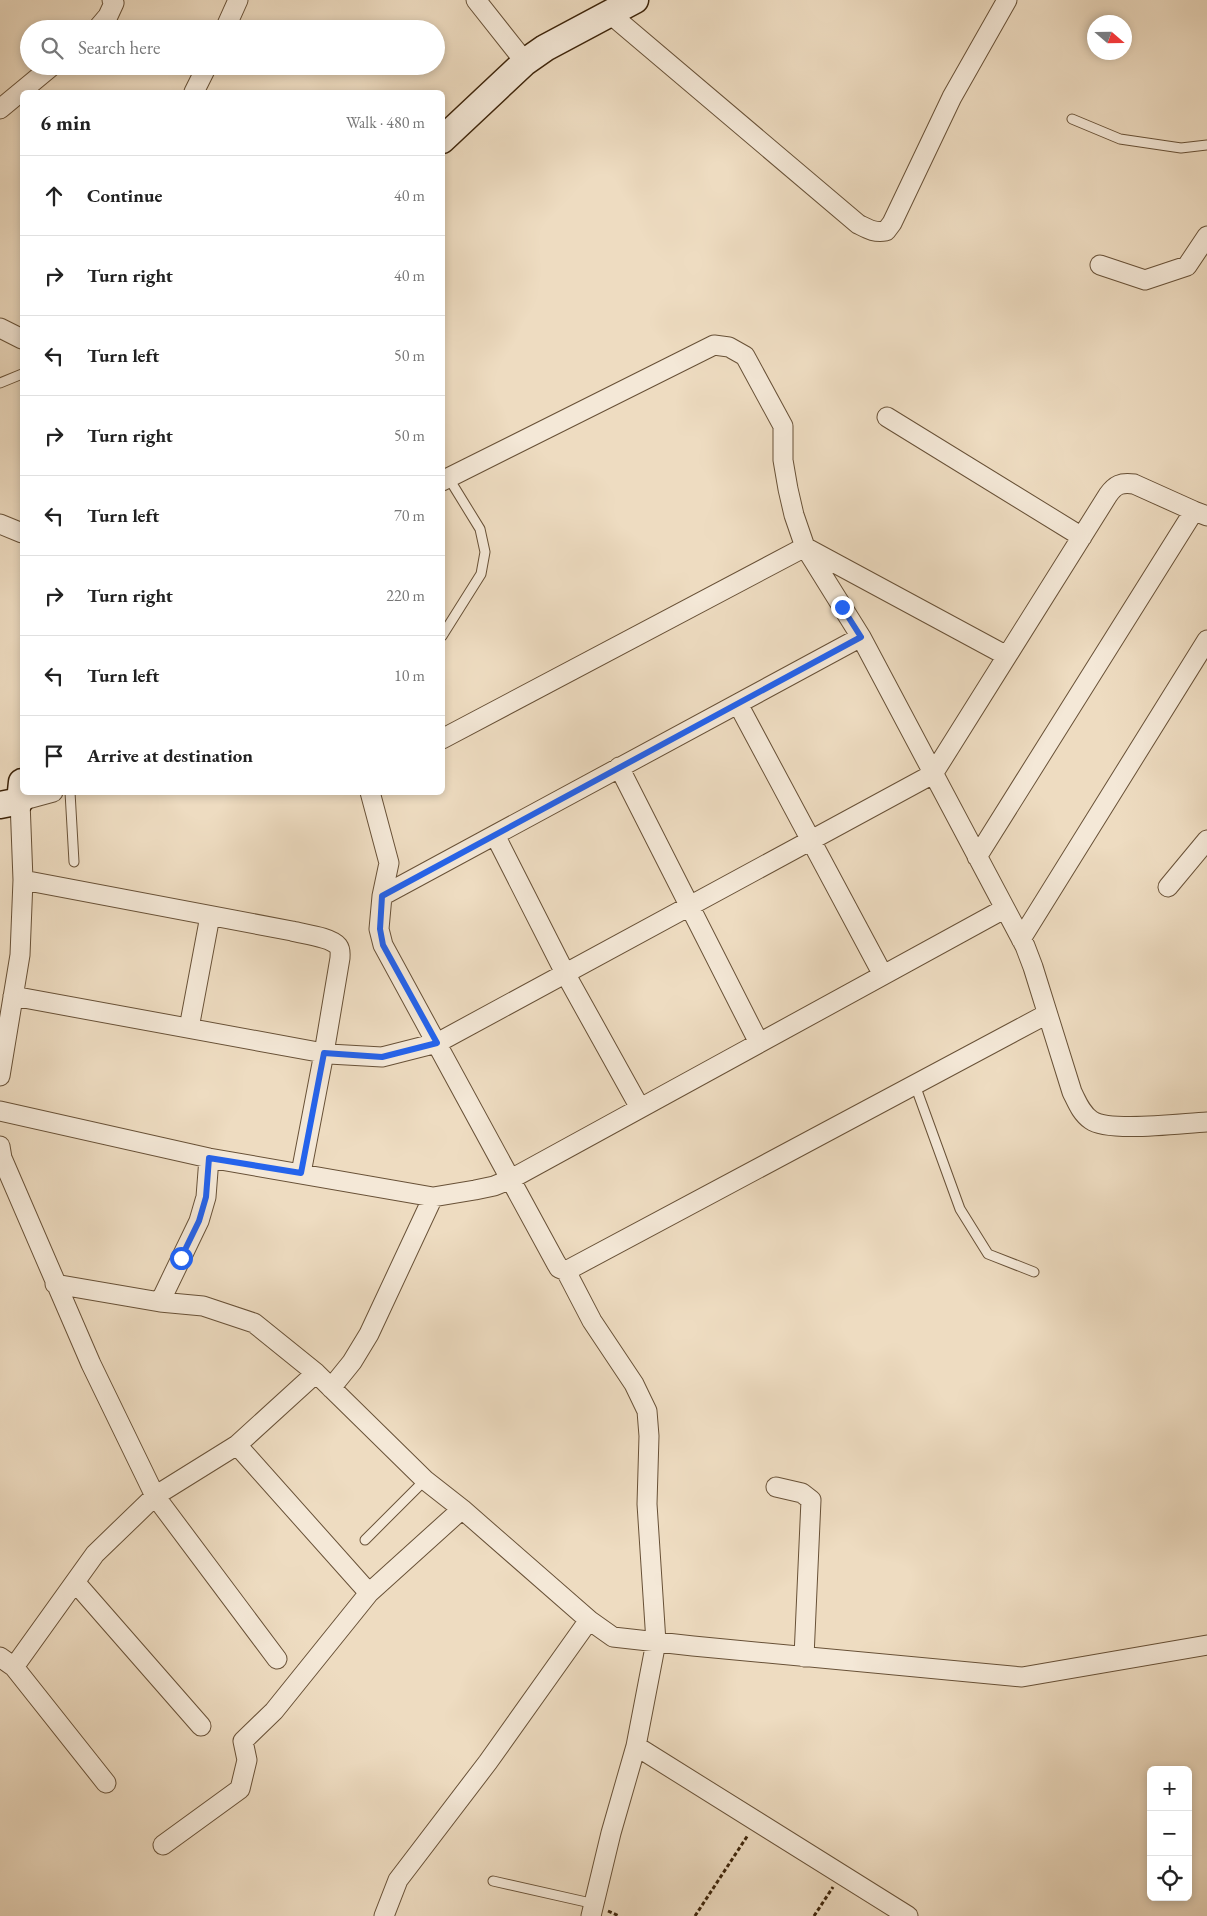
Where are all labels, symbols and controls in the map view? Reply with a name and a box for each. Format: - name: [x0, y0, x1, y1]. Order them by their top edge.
- north arrow: [1087, 15, 1132, 60]
- search box: [20, 20, 445, 75]
- icon: search: [38, 34, 66, 62]
- text: Search here: [78, 35, 160, 60]
- text: 6 min: [40, 109, 91, 136]
- text: Walk · 480 m: [346, 112, 425, 133]
- icon: ahead: [40, 182, 68, 210]
- text: Continue: [87, 183, 162, 208]
- text: 40 m: [394, 185, 425, 206]
- icon: right: [40, 262, 68, 290]
- text: Turn right: [87, 263, 173, 288]
- text: 40 m: [394, 265, 425, 286]
- icon: left: [40, 342, 68, 370]
- text: Turn left: [87, 343, 159, 368]
- text: 50 m: [394, 345, 425, 366]
- icon: right: [40, 422, 68, 450]
- text: Turn right: [87, 423, 173, 448]
- text: 50 m: [394, 425, 425, 446]
- icon: left: [40, 502, 68, 530]
- text: Turn left: [87, 503, 159, 528]
- text: 70 m: [394, 505, 425, 526]
- icon: right: [40, 582, 68, 610]
- text: Turn right: [87, 583, 173, 608]
- text: 220 m: [386, 585, 425, 606]
- route end: [831, 596, 854, 619]
- icon: left: [40, 662, 68, 690]
- text: Turn left: [87, 663, 159, 688]
- text: 10 m: [394, 665, 425, 686]
- icon: arrive: [40, 742, 68, 770]
- text: Arrive at destination: [87, 743, 253, 768]
- route start: [170, 1247, 193, 1270]
- map controls: [1147, 1766, 1192, 1901]
- button: +: [1147, 1766, 1192, 1811]
- button: −: [1147, 1811, 1192, 1856]
- button: locate: [1147, 1856, 1192, 1901]

